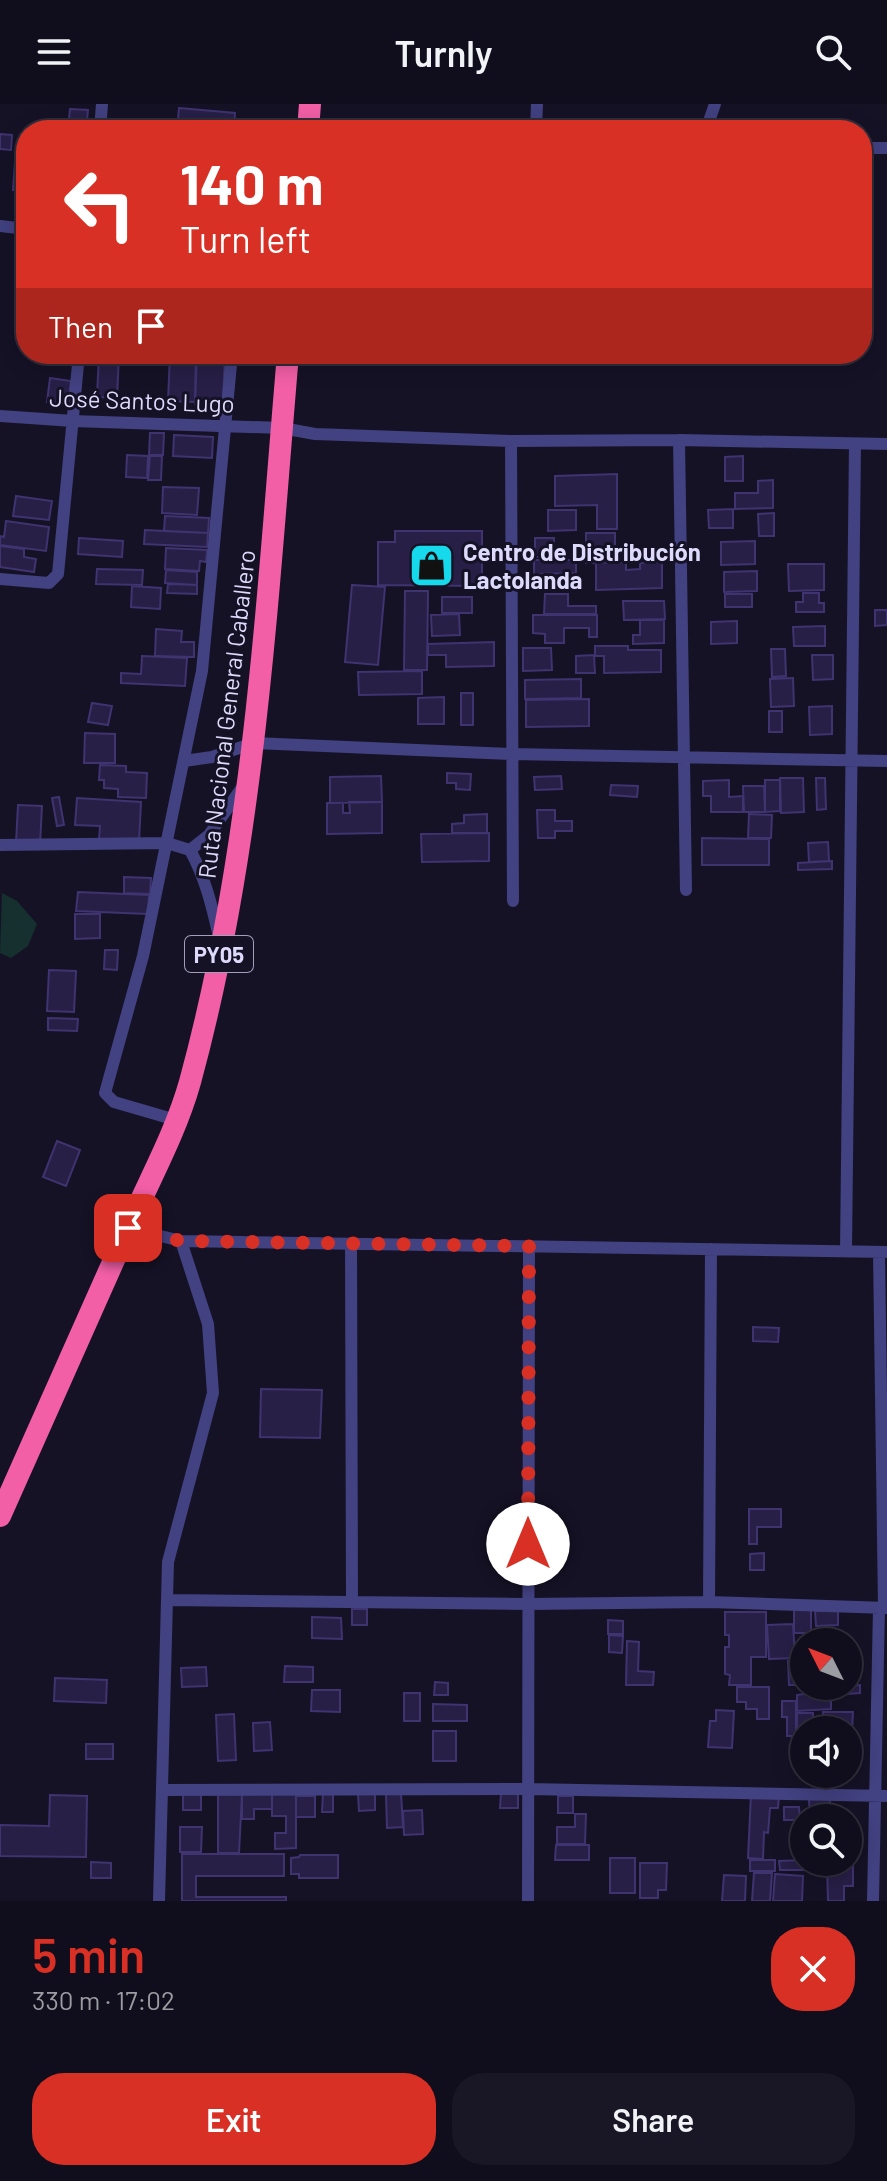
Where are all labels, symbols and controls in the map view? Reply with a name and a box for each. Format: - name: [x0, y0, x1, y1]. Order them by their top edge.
- icon: menu: [32, 30, 76, 74]
- icon: search: [811, 30, 855, 74]
- text: Turnly: [395, 31, 493, 74]
- text: 140 m: [180, 149, 324, 216]
- icon: left: [48, 152, 152, 256]
- text: Turn left: [180, 217, 311, 260]
- icon: arrive: [129, 304, 173, 348]
- text: Then: [48, 308, 113, 344]
- street label: José Santos Lugo: [49, 382, 235, 418]
- place label: Centro de Distribución Lactolanda: [463, 537, 701, 594]
- shop icon: Centro de Distribución Lactolanda: [408, 541, 456, 589]
- street label: Ruta Nacional General Caballero: [191, 548, 261, 880]
- road number: PY05: [185, 936, 253, 972]
- pin: [94, 1194, 162, 1262]
- icon: arrive: [106, 1206, 150, 1250]
- position arrow: [486, 1502, 570, 1586]
- north arrow: [790, 1628, 862, 1700]
- map controls: [790, 1628, 862, 1876]
- button: sound: [790, 1716, 862, 1788]
- button: search: [790, 1804, 862, 1876]
- text: 5 min: [32, 1925, 145, 1983]
- button: close: [771, 1927, 855, 2011]
- text: 330 m · 17:02: [32, 1984, 175, 2015]
- button: Exit: [32, 2073, 436, 2165]
- button: Share: [452, 2073, 855, 2165]

